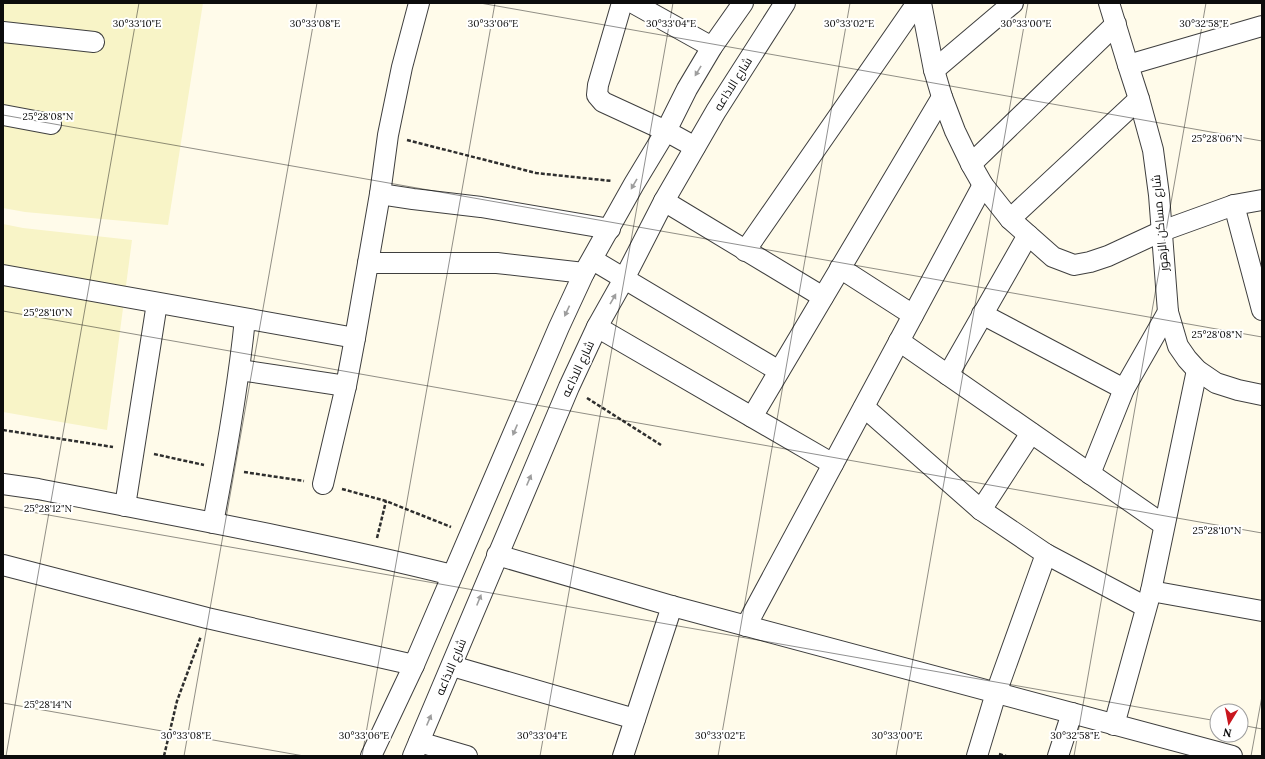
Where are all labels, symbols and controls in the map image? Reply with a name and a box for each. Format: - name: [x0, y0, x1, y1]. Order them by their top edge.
- text: 30°33'10"E: [113, 17, 161, 30]
- text: 30°33'08"E: [290, 17, 340, 30]
- text: 30°33'06"E: [468, 17, 518, 30]
- text: 30°33'04"E: [646, 17, 696, 30]
- text: 30°33'02"E: [824, 17, 874, 30]
- text: 30°33'00"E: [1000, 17, 1052, 30]
- text: 30°32'58"E: [1179, 17, 1229, 30]
- street label: شارع الاذاعه: [710, 54, 756, 114]
- one-way arrow: [695, 65, 702, 77]
- text: 25°28'08"N: [23, 110, 74, 123]
- text: 25°28'06"N: [1191, 132, 1243, 145]
- street label: شارع مساكن الزهور: [1148, 174, 1172, 273]
- one-way arrow: [631, 178, 638, 190]
- one-way arrow: [609, 293, 616, 305]
- one-way arrow: [564, 305, 570, 316]
- text: 25°28'10"N: [24, 306, 73, 319]
- text: 25°28'08"N: [1192, 328, 1243, 341]
- street label: شارع الاذاعه: [558, 338, 598, 400]
- one-way arrow: [512, 424, 518, 436]
- one-way arrow: [526, 475, 532, 486]
- text: 25°28'12"N: [24, 502, 72, 515]
- text: 25°28'10"N: [1193, 524, 1242, 537]
- one-way arrow: [476, 594, 482, 606]
- street label: شارع الاذاعه: [432, 636, 470, 698]
- text: 25°28'14"N: [24, 698, 72, 711]
- north arrow: [1209, 703, 1249, 743]
- one-way arrow: [426, 714, 432, 726]
- text: N: [1221, 725, 1233, 740]
- text: 30°33'08"E: [161, 729, 211, 742]
- text: 30°33'06"E: [339, 729, 389, 742]
- text: 30°33'04"E: [517, 729, 567, 742]
- text: 30°33'02"E: [695, 729, 745, 742]
- text: 30°33'00"E: [871, 729, 923, 742]
- text: 30°32'58"E: [1050, 729, 1100, 742]

